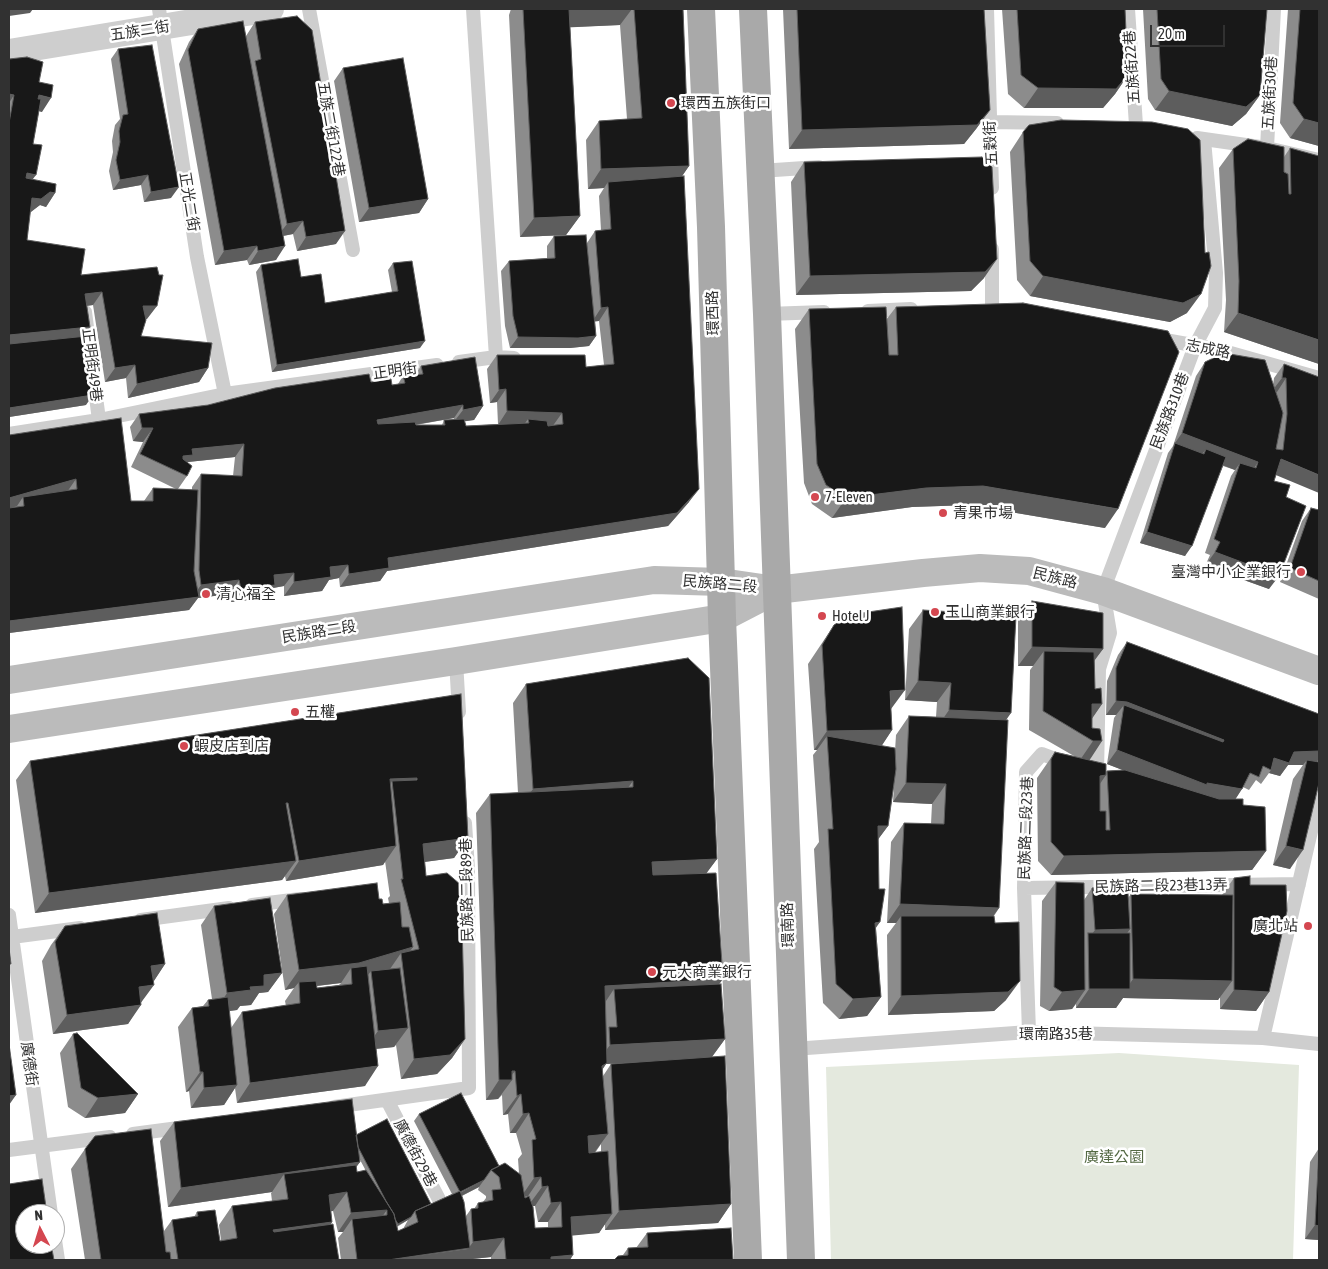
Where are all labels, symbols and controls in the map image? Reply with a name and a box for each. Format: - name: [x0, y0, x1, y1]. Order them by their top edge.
- scale bar: [1153, 15, 1228, 47]
- street label: 五族二街: [109, 17, 171, 45]
- text: 20 m: [1158, 25, 1185, 42]
- street label: 五族街22巷: [1120, 29, 1144, 105]
- street label: 五族街30巷: [1259, 56, 1281, 130]
- street label: 五族二街122巷: [314, 80, 348, 178]
- place label: 環西五族街口: [681, 94, 771, 112]
- marker: 環西五族街口: [665, 97, 677, 109]
- street label: 五穀街: [981, 120, 1001, 166]
- street label: 正光二街: [175, 171, 203, 233]
- street label: 環西路: [703, 290, 723, 336]
- street label: 正明街49巷: [79, 327, 105, 403]
- street label: 志成路: [1184, 336, 1232, 362]
- street label: 正明街: [371, 359, 419, 383]
- street label: 民族路310巷: [1147, 370, 1193, 452]
- place label: 7-Eleven: [825, 488, 873, 506]
- marker: 7-Eleven: [809, 491, 821, 503]
- place label: 青果市場: [953, 504, 1013, 522]
- marker: 青果市場: [937, 507, 949, 519]
- place label: 臺灣中小企業銀行: [1171, 563, 1291, 581]
- street label: 民族路: [1031, 564, 1079, 592]
- marker: 臺灣中小企業銀行: [1295, 566, 1307, 578]
- street label: 民族路二段: [682, 572, 758, 596]
- place label: 清心福全: [216, 585, 276, 603]
- marker: 清心福全: [200, 588, 212, 600]
- place label: 玉山商業銀行: [945, 603, 1035, 621]
- marker: 玉山商業銀行: [929, 606, 941, 618]
- place label: Hotel J: [832, 607, 870, 625]
- marker: Hotel J: [816, 610, 828, 622]
- street label: 民族路二段: [281, 617, 357, 647]
- place label: 五權: [305, 703, 335, 721]
- marker: 五權: [289, 706, 301, 718]
- place label: 蝦皮店到店: [194, 737, 269, 755]
- marker: 蝦皮店到店: [178, 740, 190, 752]
- street label: 民族路二段23巷: [1015, 776, 1037, 880]
- street label: 民族路二段89巷: [457, 838, 477, 942]
- street label: 民族路二段23巷13弄: [1094, 876, 1228, 896]
- street label: 環南路: [778, 902, 798, 948]
- place label: 廣北站: [1253, 917, 1298, 935]
- marker: 廣北站: [1302, 920, 1314, 932]
- place label: 元大商業銀行: [662, 963, 752, 981]
- marker: 元大商業銀行: [646, 966, 658, 978]
- street label: 環南路35巷: [1019, 1025, 1093, 1043]
- street label: 廣德街: [17, 1040, 41, 1088]
- street label: 廣德街29巷: [390, 1116, 440, 1190]
- park label: 廣達公園: [1084, 1148, 1144, 1166]
- north arrow: [15, 1204, 65, 1254]
- text: N: [34, 1207, 44, 1223]

